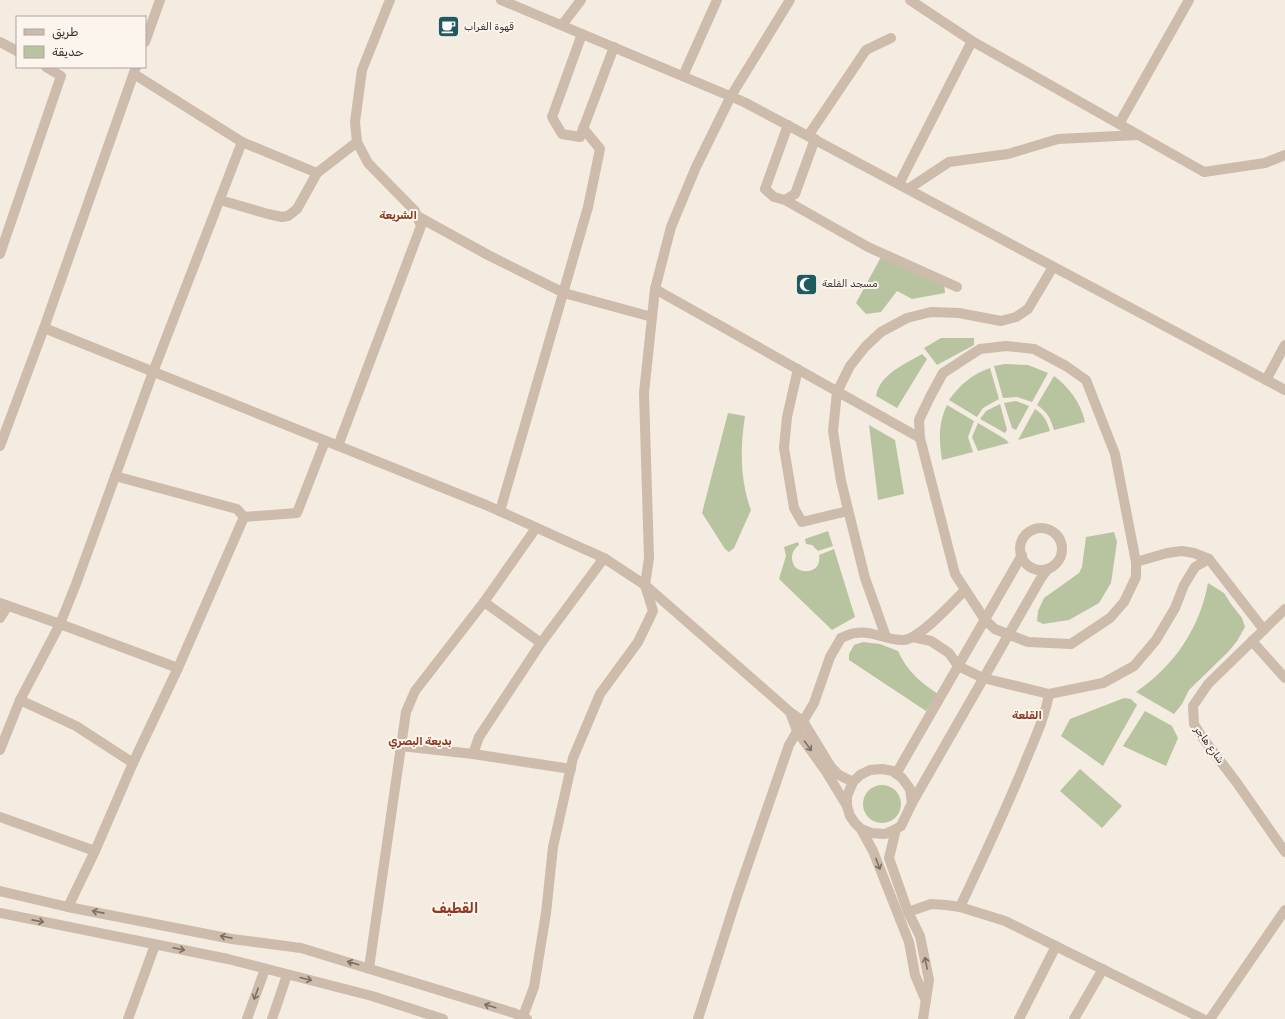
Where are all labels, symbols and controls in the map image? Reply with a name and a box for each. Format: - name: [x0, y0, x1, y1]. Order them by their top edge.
- cafe icon: قهوة الغراب: [435, 14, 461, 40]
- legend: [16, 16, 146, 68]
- place label: قهوة الغراب: [464, 21, 514, 33]
- text: طريق: [52, 25, 78, 40]
- text: حديقة: [52, 45, 84, 59]
- district label: الشريعة: [379, 209, 417, 222]
- mosque icon: مسجد القلعة: [794, 271, 820, 297]
- place label: مسجد القلعة: [822, 278, 878, 290]
- district label: القلعة: [1012, 709, 1042, 722]
- street label: شارع هاجر: [1190, 723, 1227, 767]
- district label: بديعة البصري: [388, 735, 452, 749]
- one-way arrow: [804, 741, 812, 752]
- one-way arrow: [875, 857, 883, 869]
- district label: القطيف: [432, 900, 478, 917]
- one-way arrow: [92, 908, 105, 916]
- one-way arrow: [31, 917, 44, 925]
- one-way arrow: [219, 933, 232, 941]
- one-way arrow: [173, 946, 186, 954]
- one-way arrow: [921, 957, 929, 970]
- one-way arrow: [346, 959, 359, 966]
- one-way arrow: [299, 976, 312, 984]
- one-way arrow: [251, 987, 259, 999]
- one-way arrow: [484, 1002, 497, 1009]

